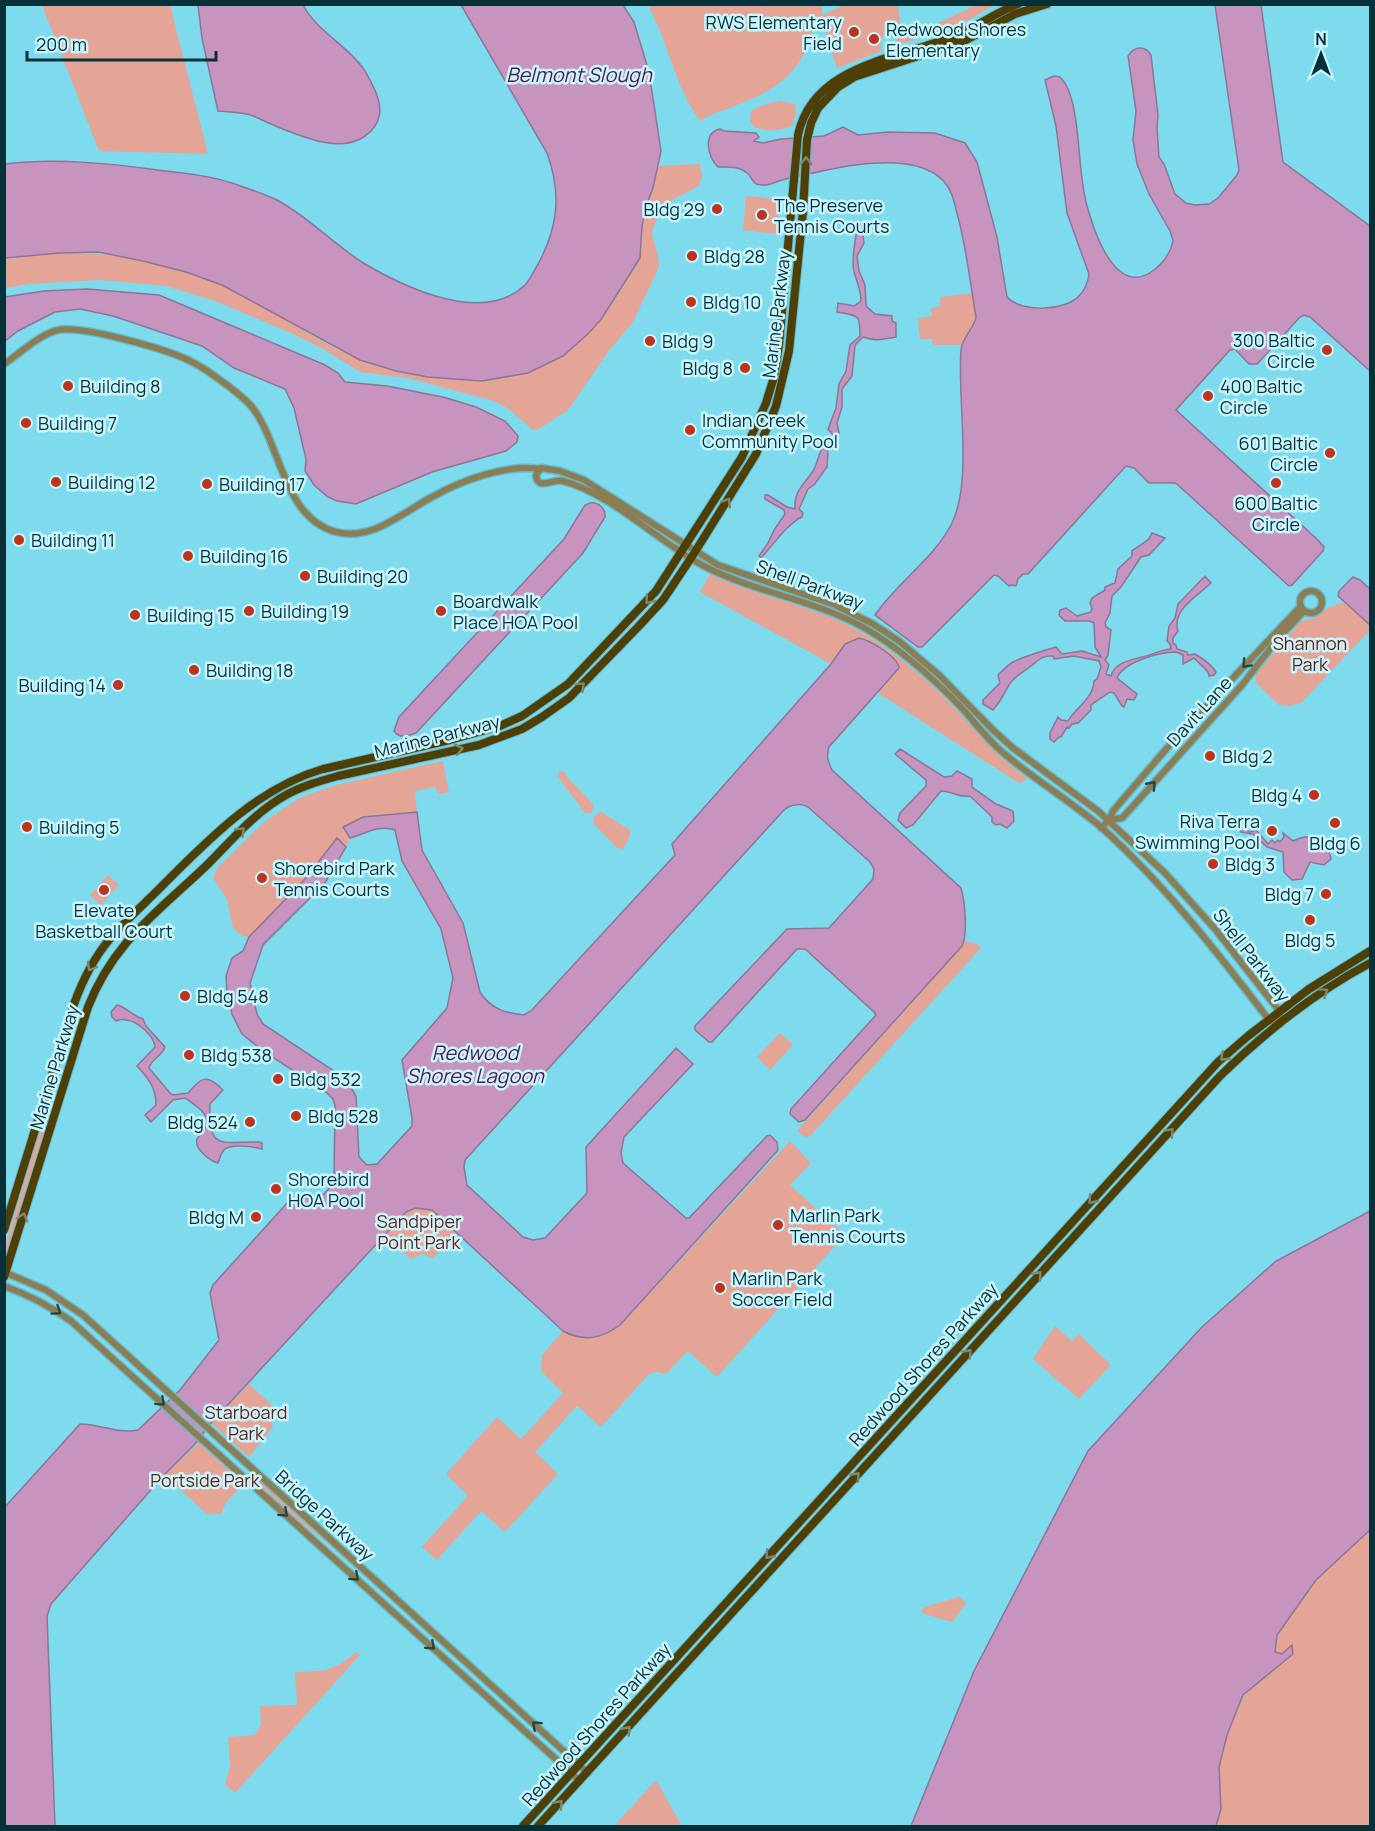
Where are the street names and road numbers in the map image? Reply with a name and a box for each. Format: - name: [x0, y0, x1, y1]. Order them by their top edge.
- street label: Marine Parkway: [756, 248, 796, 379]
- street label: Shell Parkway: [753, 553, 867, 615]
- street label: Davit Lane: [1161, 671, 1237, 751]
- street label: Marine Parkway: [372, 709, 503, 763]
- street label: Shell Parkway: [1208, 903, 1296, 1007]
- street label: Marine Parkway: [24, 1001, 84, 1132]
- street label: Redwood Shores Parkway: [843, 1277, 1003, 1451]
- street label: Bridge Parkway: [270, 1464, 380, 1566]
- street label: Redwood Shores Parkway: [516, 1637, 676, 1811]

